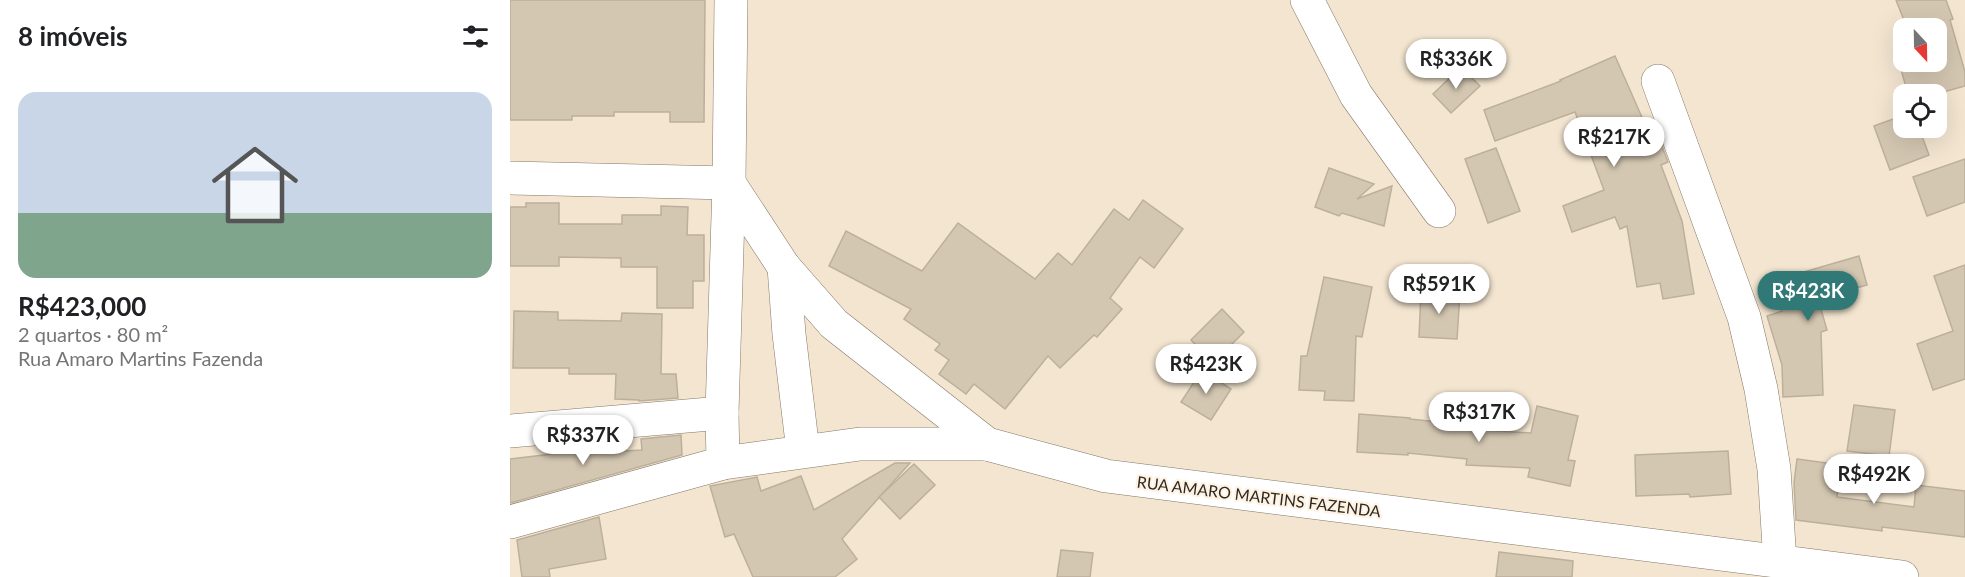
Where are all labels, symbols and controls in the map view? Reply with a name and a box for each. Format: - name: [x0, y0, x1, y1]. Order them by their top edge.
- north arrow: [1893, 18, 1947, 72]
- map controls: [1893, 18, 1947, 138]
- text: 8 imóveis: [18, 20, 128, 52]
- icon: filters: [459, 20, 492, 53]
- pin: R$336K: [1407, 39, 1505, 90]
- text: R$336K: [1420, 46, 1492, 70]
- button: locate: [1893, 84, 1947, 138]
- pin: R$217K: [1565, 117, 1663, 168]
- text: R$217K: [1578, 124, 1650, 148]
- icon: home: [201, 131, 309, 239]
- pin: R$591K: [1390, 264, 1488, 315]
- text: R$591K: [1403, 271, 1475, 295]
- pin: R$423K: [1759, 271, 1857, 322]
- text: R$423K: [1772, 278, 1844, 302]
- text: R$423,000: [18, 290, 146, 322]
- text: 2 quartos · 80 m²: [18, 322, 168, 346]
- pin: R$423K: [1157, 344, 1255, 395]
- text: Rua Amaro Martins Fazenda: [18, 346, 263, 370]
- text: R$423K: [1170, 351, 1242, 375]
- pin: R$317K: [1430, 392, 1528, 443]
- text: R$317K: [1443, 399, 1515, 423]
- pin: R$337K: [534, 415, 632, 466]
- text: R$337K: [547, 422, 619, 446]
- pin: R$492K: [1825, 454, 1923, 505]
- text: R$492K: [1838, 461, 1910, 485]
- street label: RUA AMARO MARTINS FAZENDA: [1136, 472, 1382, 520]

